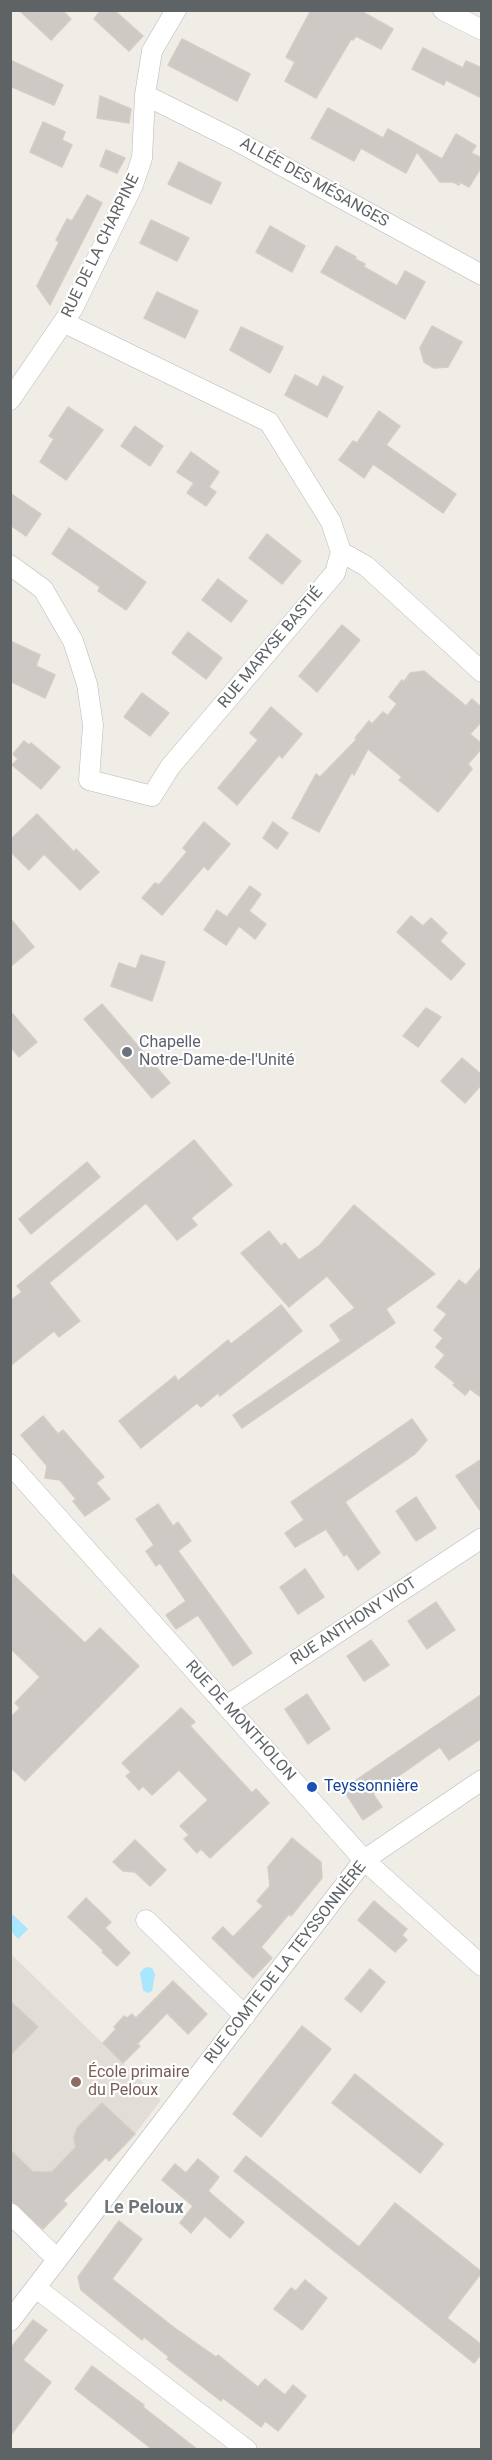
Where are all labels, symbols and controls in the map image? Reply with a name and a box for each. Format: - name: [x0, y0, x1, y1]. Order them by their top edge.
- street label: ALLÉE DES MÉSANGES: [236, 134, 392, 232]
- street label: RUE DE LA CHARPINE: [58, 171, 144, 321]
- street label: RUE MARYSE BASTIÉ: [215, 584, 327, 712]
- place label: Chapelle Notre-Dame-de-l'Unité: [139, 1033, 295, 1071]
- marker: Chapelle Notre-Dame-de-l'Unité: [120, 1045, 134, 1059]
- street label: RUE ANTHONY VIOT: [287, 1574, 421, 1670]
- street label: RUE DE MONTHOLON: [181, 1657, 299, 1785]
- place label: Teyssonnière: [324, 1777, 418, 1797]
- marker: Teyssonnière: [305, 1780, 319, 1794]
- street label: RUE COMTE DE LA TEYSSONNIÈRE: [201, 1858, 371, 2068]
- place label: École primaire du Peloux: [88, 2063, 189, 2101]
- marker: École primaire du Peloux: [69, 2075, 83, 2089]
- district label: Le Peloux: [104, 2197, 184, 2219]

